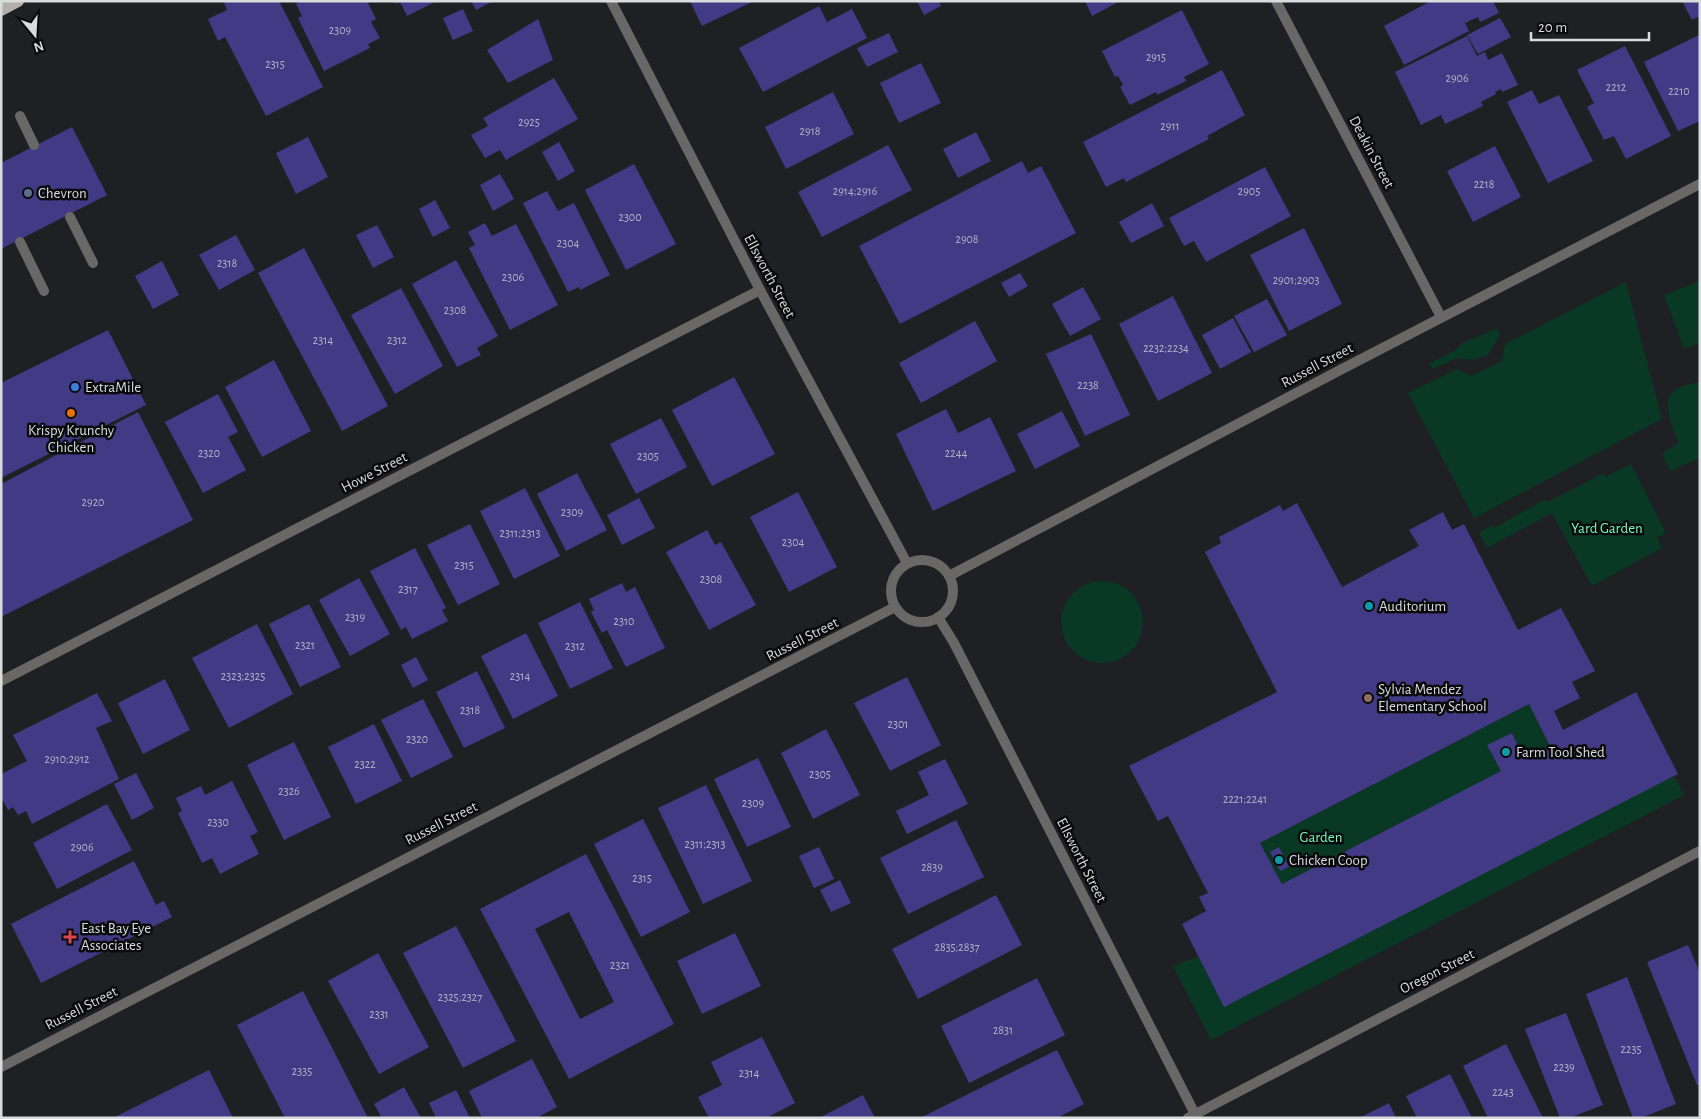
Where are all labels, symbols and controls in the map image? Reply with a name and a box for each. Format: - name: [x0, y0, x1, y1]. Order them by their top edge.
- north arrow: [10, 10, 60, 60]
- scale bar: [1531, 10, 1648, 42]
- text: 20 m: [1538, 20, 1567, 35]
- house number: 2309: [329, 24, 352, 36]
- text: N: [32, 38, 46, 55]
- house number: 2915: [1146, 51, 1166, 63]
- house number: 2315: [265, 58, 285, 70]
- house number: 2906: [1445, 72, 1469, 84]
- house number: 2212: [1606, 81, 1627, 93]
- house number: 2210: [1668, 85, 1690, 97]
- street label: Deakin Street: [1346, 114, 1397, 191]
- house number: 2925: [518, 116, 540, 128]
- house number: 2911: [1160, 120, 1180, 132]
- house number: 2918: [800, 125, 821, 137]
- house number: 2218: [1474, 178, 1495, 190]
- house number: 2914;2916: [833, 185, 878, 197]
- house number: 2905: [1238, 185, 1260, 197]
- place label: Chevron: [38, 186, 87, 201]
- marker: Chevron: [22, 187, 34, 199]
- house number: 2300: [618, 211, 642, 223]
- street label: Ellsworth Street: [741, 232, 798, 321]
- house number: 2908: [955, 233, 979, 245]
- house number: 2304: [557, 237, 579, 249]
- house number: 2318: [217, 257, 237, 269]
- house number: 2306: [502, 271, 525, 283]
- house number: 2901;2903: [1273, 274, 1319, 286]
- house number: 2308: [444, 304, 467, 316]
- house number: 2314: [313, 334, 333, 346]
- house number: 2312: [387, 334, 408, 346]
- street label: Russell Street: [1279, 340, 1356, 391]
- house number: 2232;2234: [1143, 342, 1189, 354]
- house number: 2238: [1077, 379, 1099, 391]
- place label: ExtraMile: [85, 380, 141, 395]
- marker: ExtraMile: [69, 381, 81, 393]
- marker: Krispy Krunchy Chicken: [65, 407, 77, 419]
- place label: Krispy Krunchy Chicken: [28, 423, 115, 455]
- house number: 2320: [198, 447, 220, 459]
- house number: 2244: [945, 447, 967, 459]
- street label: Howe Street: [339, 449, 410, 495]
- house number: 2305: [637, 450, 659, 462]
- house number: 2920: [82, 496, 104, 508]
- house number: 2309: [561, 506, 584, 518]
- park label: Yard Garden: [1571, 521, 1643, 536]
- house number: 2311;2313: [500, 527, 540, 539]
- house number: 2304: [782, 536, 804, 548]
- house number: 2315: [454, 559, 474, 571]
- house number: 2308: [700, 573, 723, 585]
- house number: 2317: [398, 583, 418, 595]
- place label: Auditorium: [1379, 599, 1446, 614]
- marker: Auditorium: [1363, 600, 1375, 612]
- house number: 2319: [345, 611, 365, 623]
- house number: 2310: [614, 615, 634, 627]
- street label: Russell Street: [764, 615, 841, 664]
- house number: 2321: [295, 639, 315, 651]
- house number: 2312: [565, 640, 586, 652]
- house number: 2323;2325: [221, 670, 265, 682]
- house number: 2314: [510, 670, 530, 682]
- place label: Sylvia Mendez Elementary School: [1378, 682, 1487, 714]
- marker: Sylvia Mendez Elementary School: [1362, 692, 1374, 704]
- house number: 2318: [460, 704, 480, 716]
- house number: 2301: [888, 718, 908, 730]
- house number: 2320: [406, 733, 428, 745]
- place label: Farm Tool Shed: [1516, 745, 1605, 760]
- marker: Farm Tool Shed: [1500, 746, 1512, 758]
- house number: 2910;2912: [44, 753, 90, 765]
- house number: 2322: [354, 758, 376, 770]
- house number: 2305: [809, 768, 831, 780]
- house number: 2326: [278, 785, 300, 797]
- house number: 2221;2241: [1223, 793, 1267, 805]
- house number: 2309: [742, 797, 765, 809]
- street label: Russell Street: [403, 799, 480, 848]
- house number: 2330: [207, 816, 229, 828]
- street label: Ellsworth Street: [1054, 816, 1109, 905]
- park label: Garden: [1300, 830, 1342, 845]
- house number: 2311;2313: [685, 838, 725, 850]
- house number: 2906: [70, 841, 94, 853]
- place label: Chicken Coop: [1289, 853, 1368, 868]
- marker: Chicken Coop: [1273, 854, 1285, 866]
- house number: 2839: [921, 861, 943, 873]
- house number: 2315: [632, 872, 652, 884]
- place label: East Bay Eye Associates: [81, 921, 151, 953]
- marker: East Bay Eye Associates: [63, 930, 77, 944]
- house number: 2835;2837: [935, 941, 979, 953]
- street label: Oregon Street: [1398, 946, 1477, 997]
- house number: 2321: [610, 959, 630, 971]
- street label: Russell Street: [43, 984, 120, 1033]
- house number: 2325;2327: [438, 991, 482, 1003]
- house number: 2331: [369, 1008, 389, 1020]
- house number: 2831: [993, 1024, 1013, 1036]
- house number: 2235: [1621, 1043, 1641, 1055]
- house number: 2239: [1553, 1061, 1575, 1073]
- house number: 2335: [292, 1065, 312, 1077]
- house number: 2314: [739, 1067, 759, 1079]
- house number: 2243: [1492, 1086, 1514, 1098]

